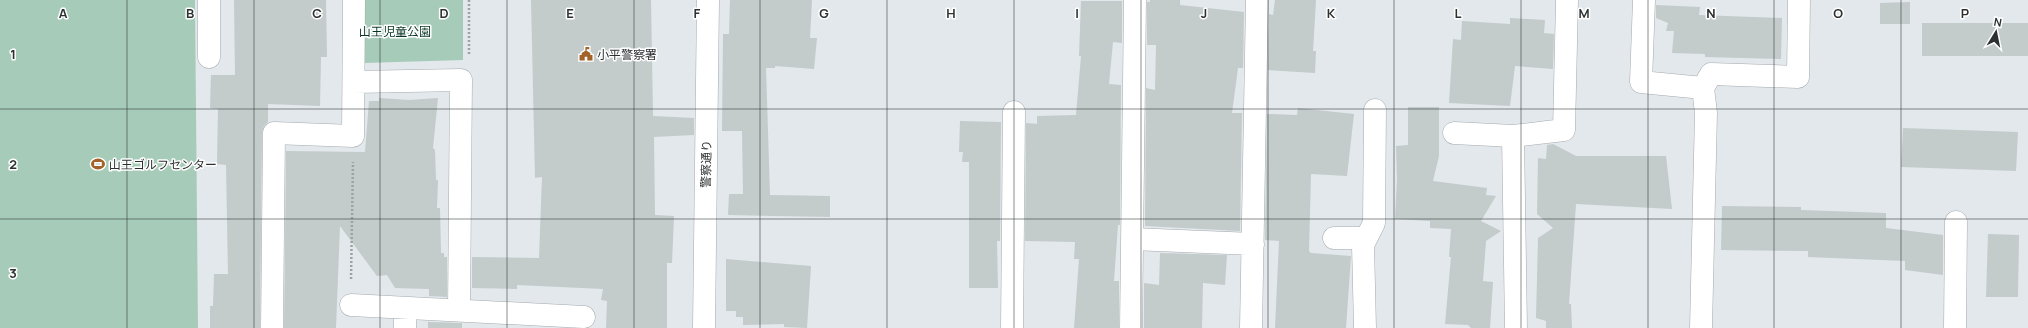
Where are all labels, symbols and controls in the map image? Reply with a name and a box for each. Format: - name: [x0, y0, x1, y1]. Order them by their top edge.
- text: A: [59, 4, 68, 22]
- text: B: [186, 4, 194, 22]
- text: C: [312, 4, 322, 22]
- text: D: [439, 4, 449, 22]
- text: E: [566, 4, 574, 22]
- text: F: [694, 4, 701, 22]
- text: G: [819, 4, 829, 22]
- text: H: [946, 4, 956, 22]
- text: I: [1075, 4, 1079, 22]
- text: J: [1201, 4, 1207, 22]
- text: K: [1327, 4, 1336, 22]
- text: L: [1455, 4, 1462, 22]
- text: M: [1578, 4, 1590, 22]
- text: N: [1706, 4, 1716, 22]
- text: O: [1833, 4, 1843, 22]
- text: P: [1961, 4, 1969, 22]
- north arrow: [1976, 12, 2016, 52]
- text: N: [1993, 14, 2003, 30]
- park label: 山王児童公園: [359, 23, 431, 40]
- text: 1: [10, 45, 16, 63]
- public building icon: 小平警察署: [578, 46, 594, 62]
- place label: 小平警察署: [597, 46, 657, 63]
- street label: 警察通り: [697, 140, 715, 188]
- text: 2: [9, 155, 17, 173]
- sports icon: 山王ゴルフセンター: [90, 156, 106, 172]
- place label: 山王ゴルフセンター: [109, 156, 217, 173]
- text: 3: [9, 264, 17, 282]

